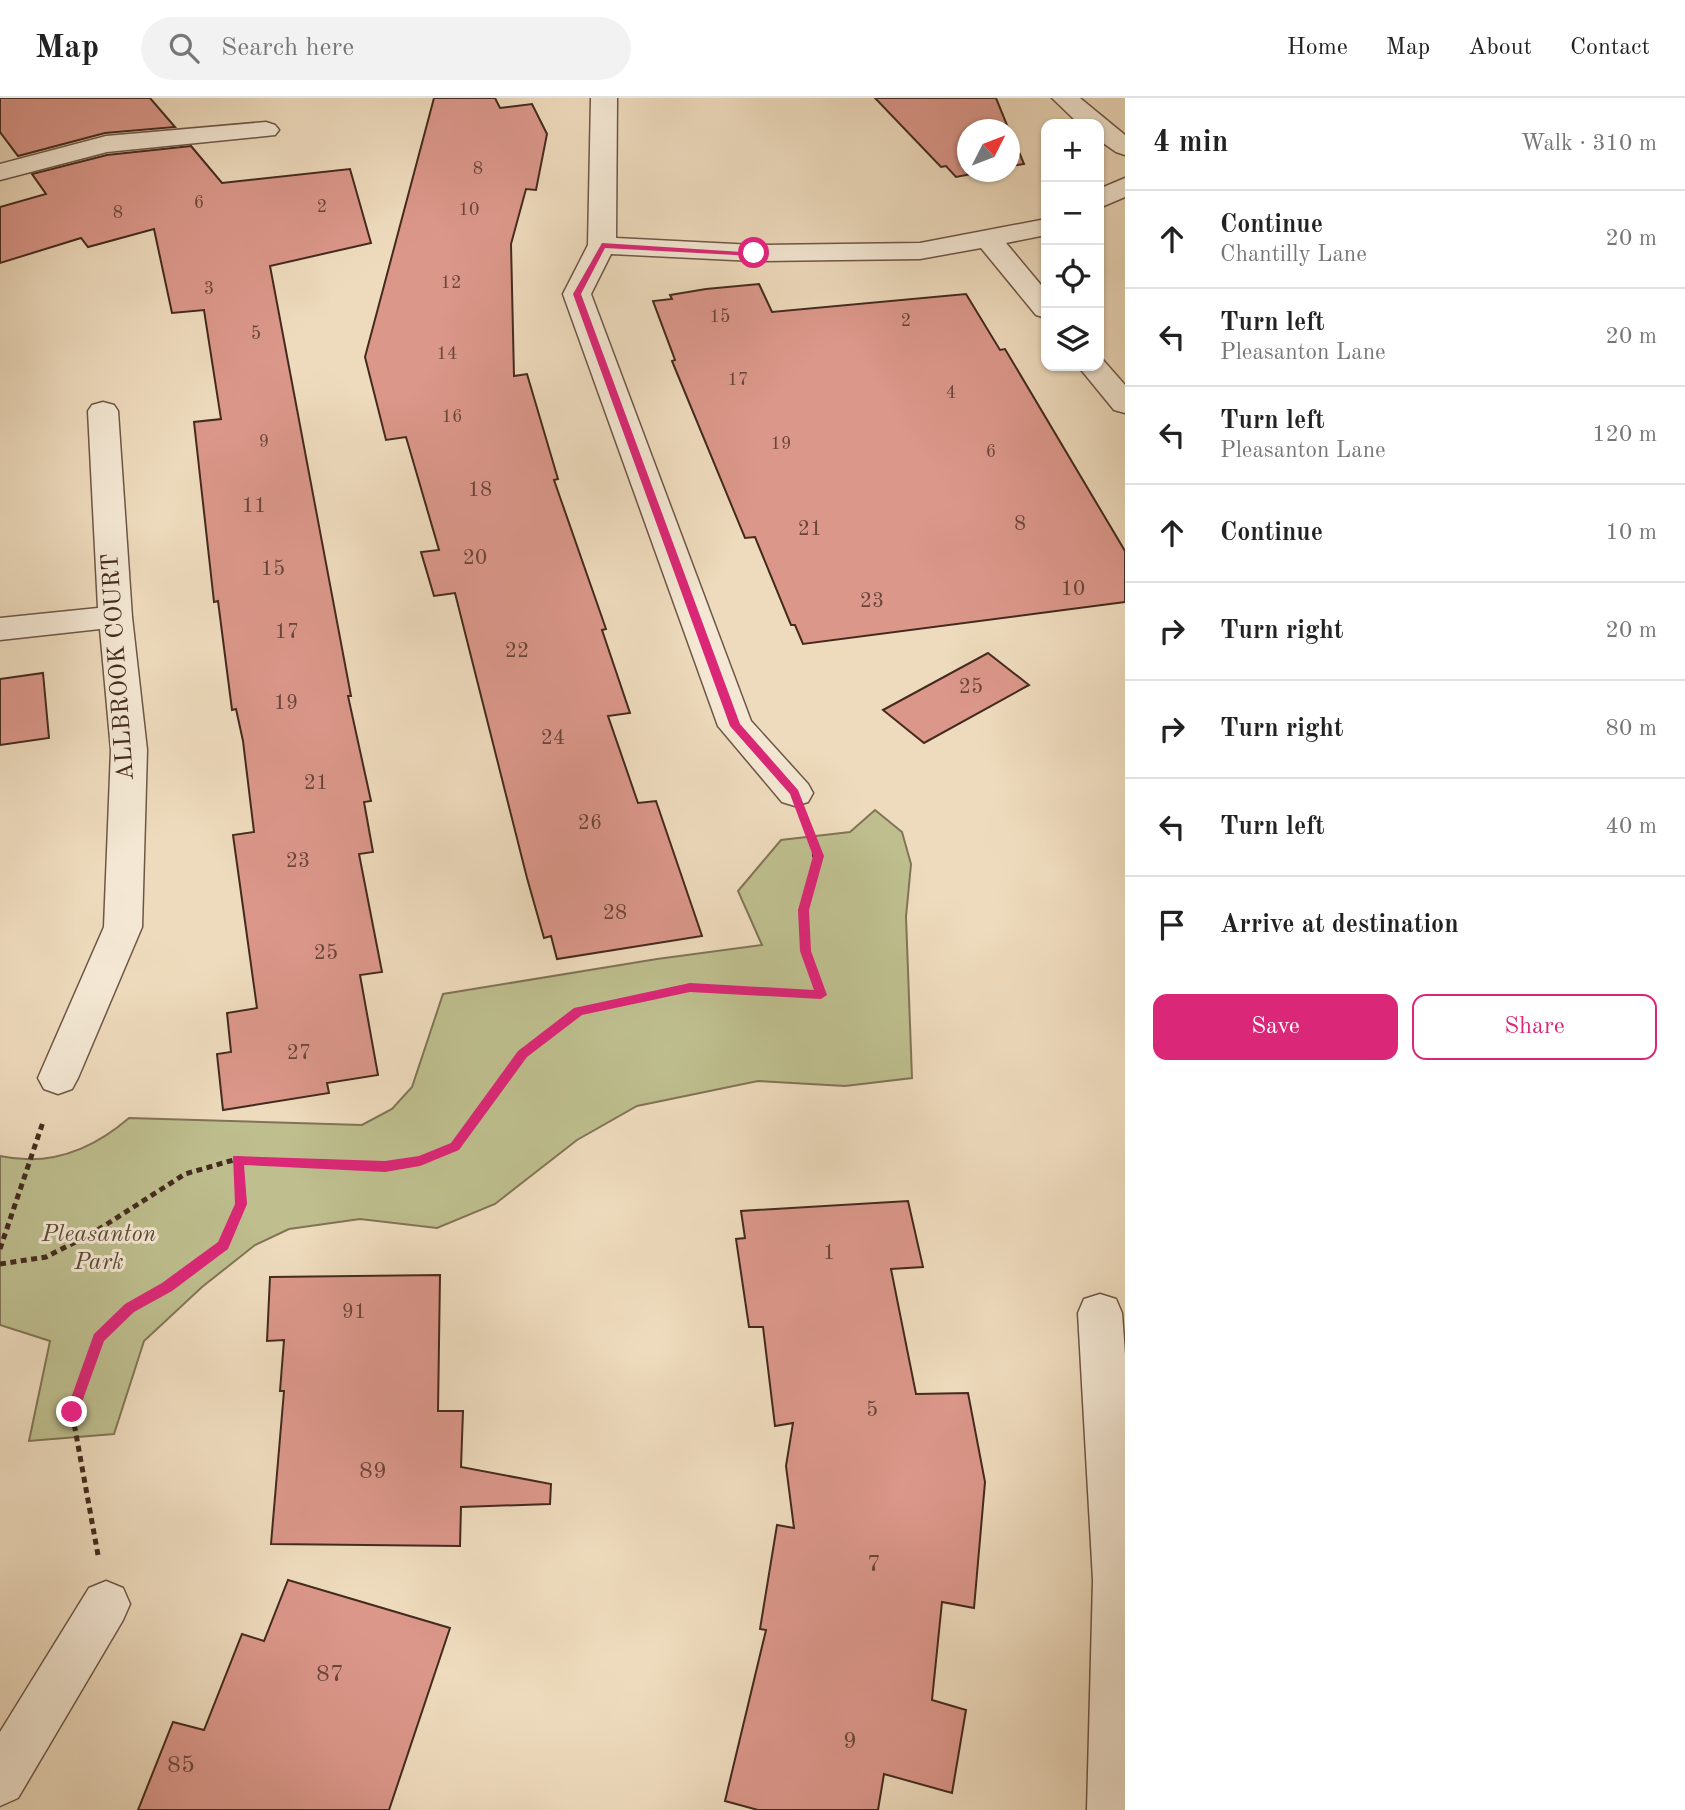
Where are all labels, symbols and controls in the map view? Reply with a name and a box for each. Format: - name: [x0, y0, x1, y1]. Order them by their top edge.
- search box: [141, 17, 631, 80]
- icon: search: [165, 29, 203, 67]
- text: Map: [35, 32, 99, 65]
- text: Search here: [221, 35, 354, 61]
- text: Home: [1287, 36, 1348, 60]
- text: Map: [1386, 36, 1430, 60]
- text: About: [1468, 36, 1532, 60]
- text: Contact: [1570, 36, 1650, 60]
- north arrow: [957, 119, 1020, 182]
- map controls: [1041, 119, 1104, 371]
- button: +: [1041, 119, 1104, 182]
- text: 4 min: [1153, 128, 1228, 158]
- text: Walk · 310 m: [1521, 132, 1657, 155]
- house number: 8: [473, 160, 483, 178]
- button: −: [1041, 182, 1104, 245]
- house number: 6: [194, 194, 204, 212]
- house number: 2: [317, 198, 327, 216]
- house number: 10: [459, 201, 479, 219]
- house number: 8: [113, 204, 123, 222]
- text: Continue: [1220, 212, 1323, 238]
- icon: ahead: [1153, 220, 1191, 258]
- text: 20 m: [1606, 227, 1657, 250]
- route start: [738, 237, 769, 268]
- text: Chantilly Lane: [1220, 243, 1367, 266]
- button: locate: [1041, 245, 1104, 308]
- house number: 12: [441, 274, 461, 292]
- house number: 3: [204, 280, 214, 298]
- house number: 15: [710, 308, 730, 326]
- button: layers: [1041, 308, 1104, 371]
- text: Turn left: [1220, 310, 1325, 336]
- house number: 2: [901, 312, 911, 330]
- icon: left: [1153, 318, 1191, 356]
- house number: 5: [251, 325, 261, 343]
- text: 20 m: [1606, 325, 1657, 348]
- text: Pleasanton Lane: [1220, 341, 1386, 364]
- house number: 14: [437, 345, 457, 363]
- house number: 17: [728, 371, 748, 389]
- house number: 4: [946, 384, 956, 402]
- house number: 16: [442, 408, 462, 426]
- text: Turn left: [1220, 408, 1325, 434]
- icon: left: [1153, 416, 1191, 454]
- text: 120 m: [1592, 423, 1657, 446]
- house number: 9: [259, 433, 269, 451]
- house number: 19: [771, 435, 791, 453]
- text: Pleasanton Lane: [1220, 439, 1386, 462]
- house number: 6: [986, 443, 996, 461]
- house number: 18: [468, 480, 492, 501]
- house number: 11: [242, 496, 266, 517]
- house number: 8: [1014, 514, 1026, 535]
- icon: ahead: [1153, 514, 1191, 552]
- house number: 21: [798, 519, 822, 540]
- text: Continue: [1220, 520, 1323, 546]
- text: 10 m: [1606, 521, 1657, 544]
- house number: 20: [463, 548, 487, 569]
- street label: ALLBROOK COURT: [99, 552, 139, 782]
- house number: 15: [261, 559, 285, 580]
- house number: 10: [1061, 579, 1085, 600]
- house number: 23: [860, 591, 884, 612]
- icon: right: [1153, 612, 1191, 650]
- text: Turn right: [1220, 618, 1343, 644]
- text: 20 m: [1606, 619, 1657, 642]
- house number: 17: [275, 622, 299, 643]
- house number: 22: [505, 641, 529, 662]
- house number: 25: [959, 677, 983, 698]
- house number: 19: [274, 693, 298, 714]
- icon: right: [1153, 710, 1191, 748]
- text: Turn right: [1220, 716, 1343, 742]
- text: 80 m: [1606, 717, 1657, 740]
- house number: 24: [541, 728, 565, 749]
- house number: 21: [304, 773, 328, 794]
- icon: left: [1153, 808, 1191, 846]
- house number: 26: [578, 813, 602, 834]
- text: Turn left: [1220, 814, 1325, 840]
- text: 40 m: [1606, 815, 1657, 838]
- house number: 23: [286, 851, 310, 872]
- house number: 28: [603, 903, 627, 924]
- icon: arrive: [1153, 906, 1191, 944]
- text: Arrive at destination: [1220, 912, 1459, 938]
- house number: 25: [314, 943, 338, 964]
- button: Save: [1153, 994, 1398, 1060]
- button: Share: [1412, 994, 1657, 1060]
- house number: 27: [287, 1043, 311, 1064]
- park label: Pleasanton Park: [41, 1223, 157, 1275]
- house number: 1: [823, 1243, 835, 1264]
- house number: 91: [342, 1302, 366, 1323]
- route end: [56, 1396, 87, 1427]
- house number: 5: [866, 1400, 878, 1421]
- house number: 89: [359, 1460, 387, 1484]
- house number: 7: [867, 1553, 881, 1577]
- house number: 87: [316, 1663, 344, 1687]
- house number: 9: [843, 1730, 857, 1754]
- house number: 85: [167, 1754, 195, 1778]

